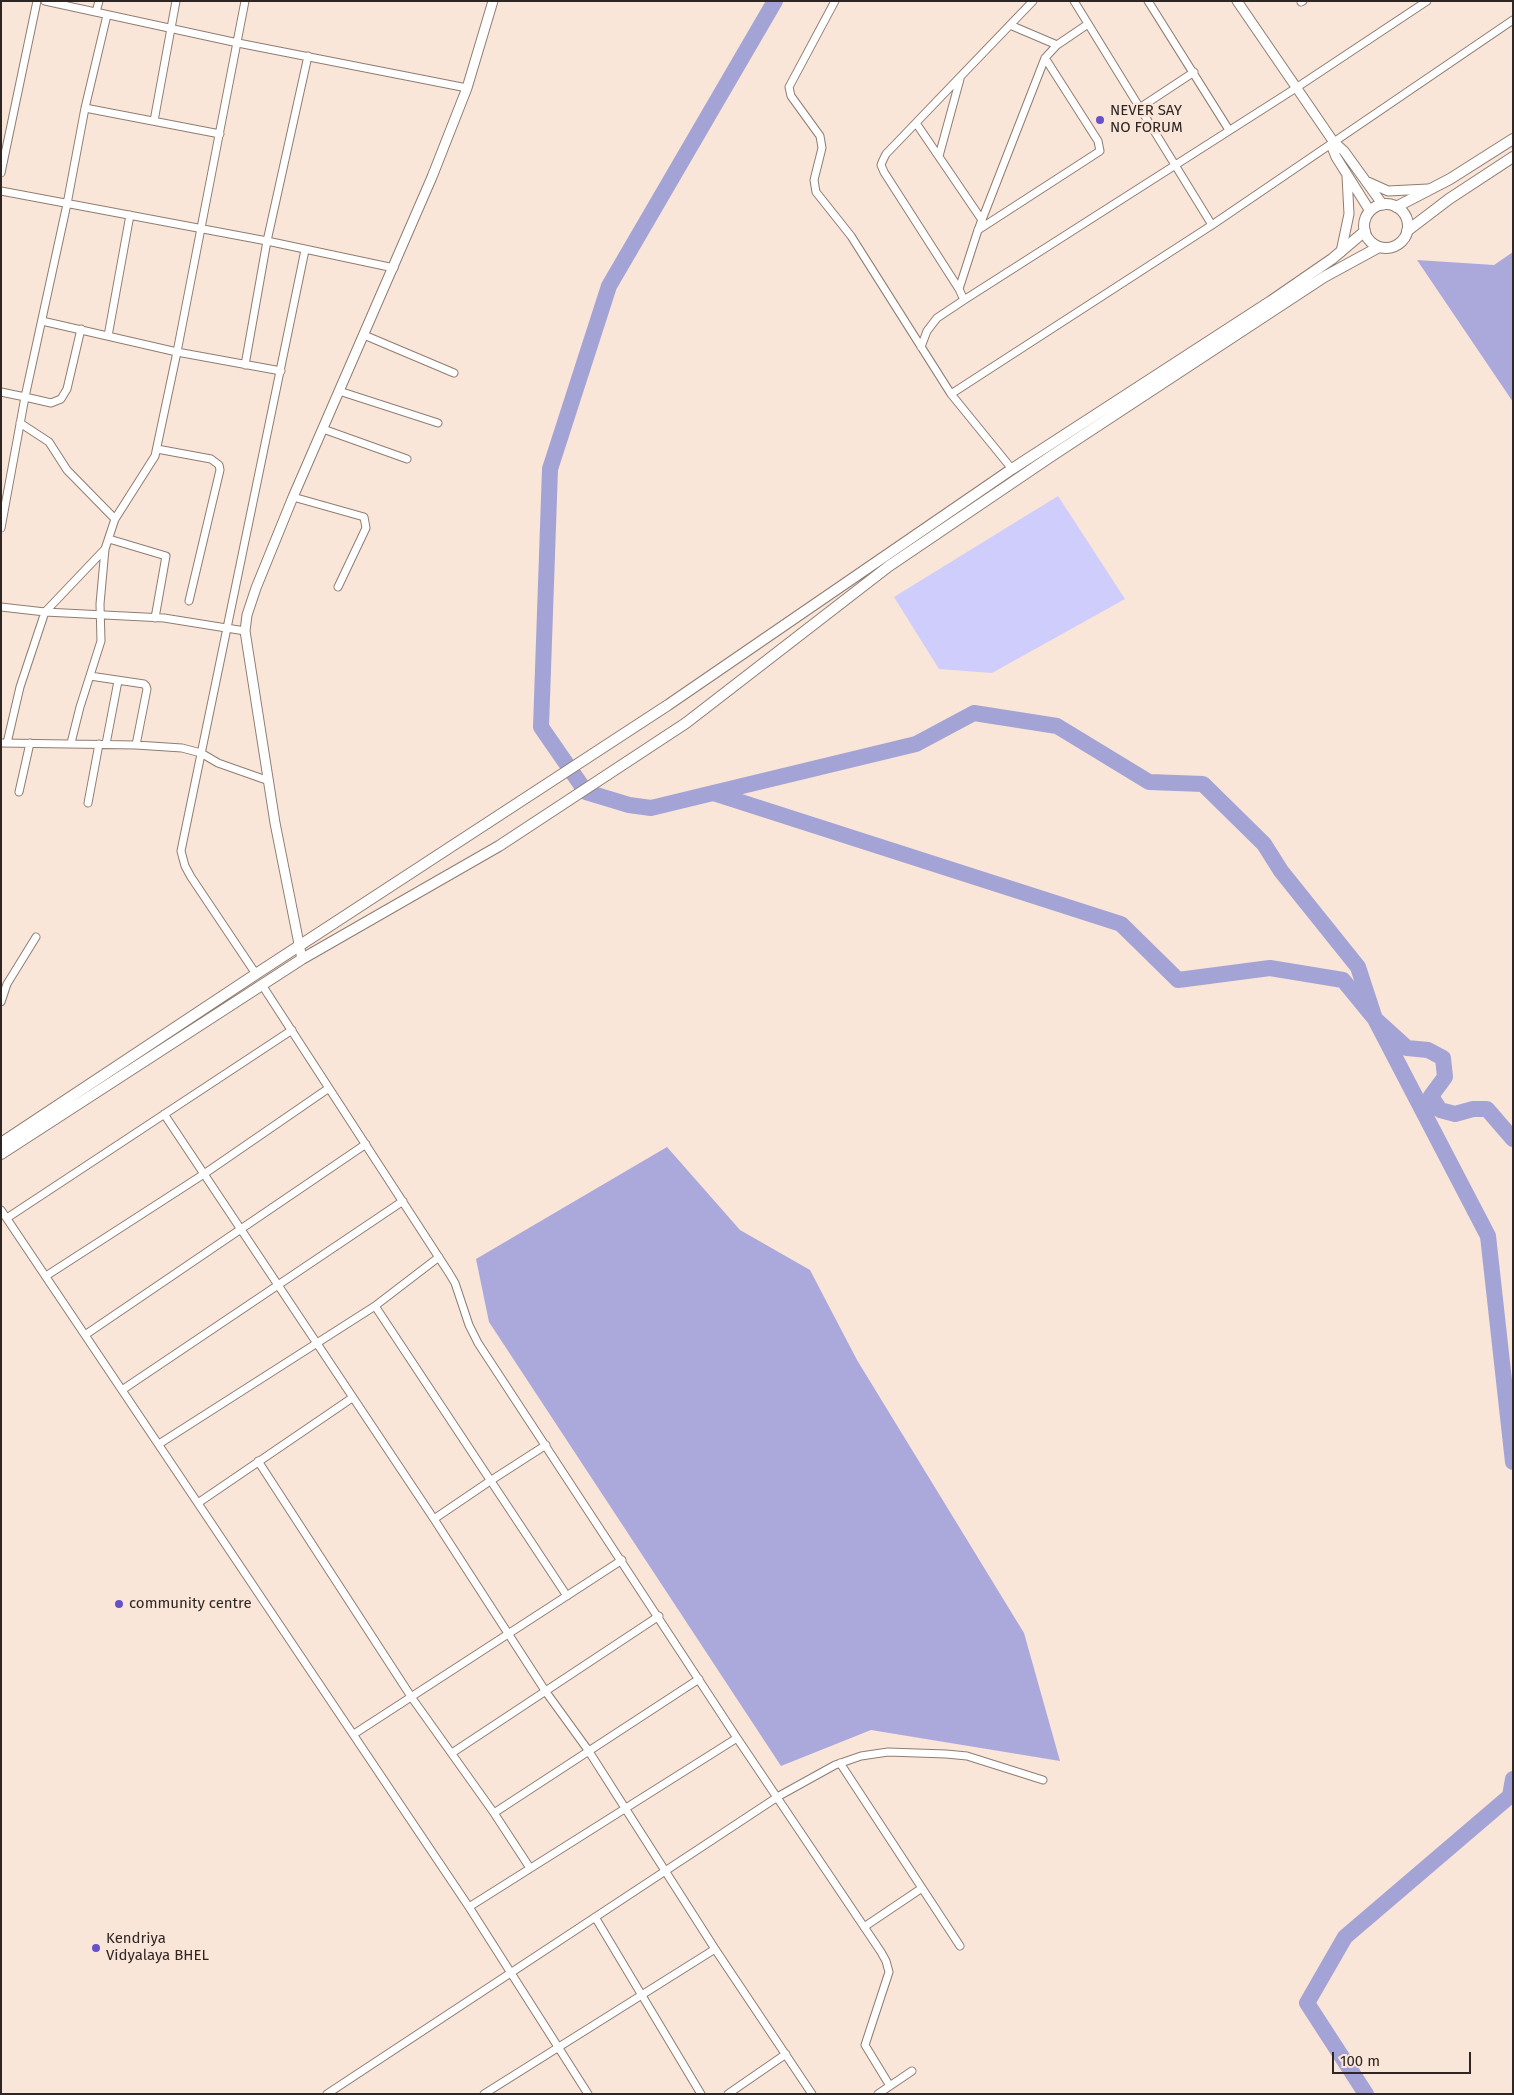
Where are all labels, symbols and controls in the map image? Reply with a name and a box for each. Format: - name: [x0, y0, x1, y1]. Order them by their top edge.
- place label: NEVER SAY NO FORUM: [1110, 102, 1183, 137]
- marker: NEVER SAY NO FORUM: [1094, 114, 1106, 126]
- place label: community centre: [129, 1595, 252, 1613]
- marker: community centre: [113, 1598, 125, 1610]
- place label: Kendriya Vidyalaya BHEL: [106, 1930, 209, 1965]
- marker: Kendriya Vidyalaya BHEL: [90, 1942, 102, 1954]
- scale bar: [1334, 2042, 1473, 2074]
- text: 100 m: [1340, 2052, 1380, 2070]

